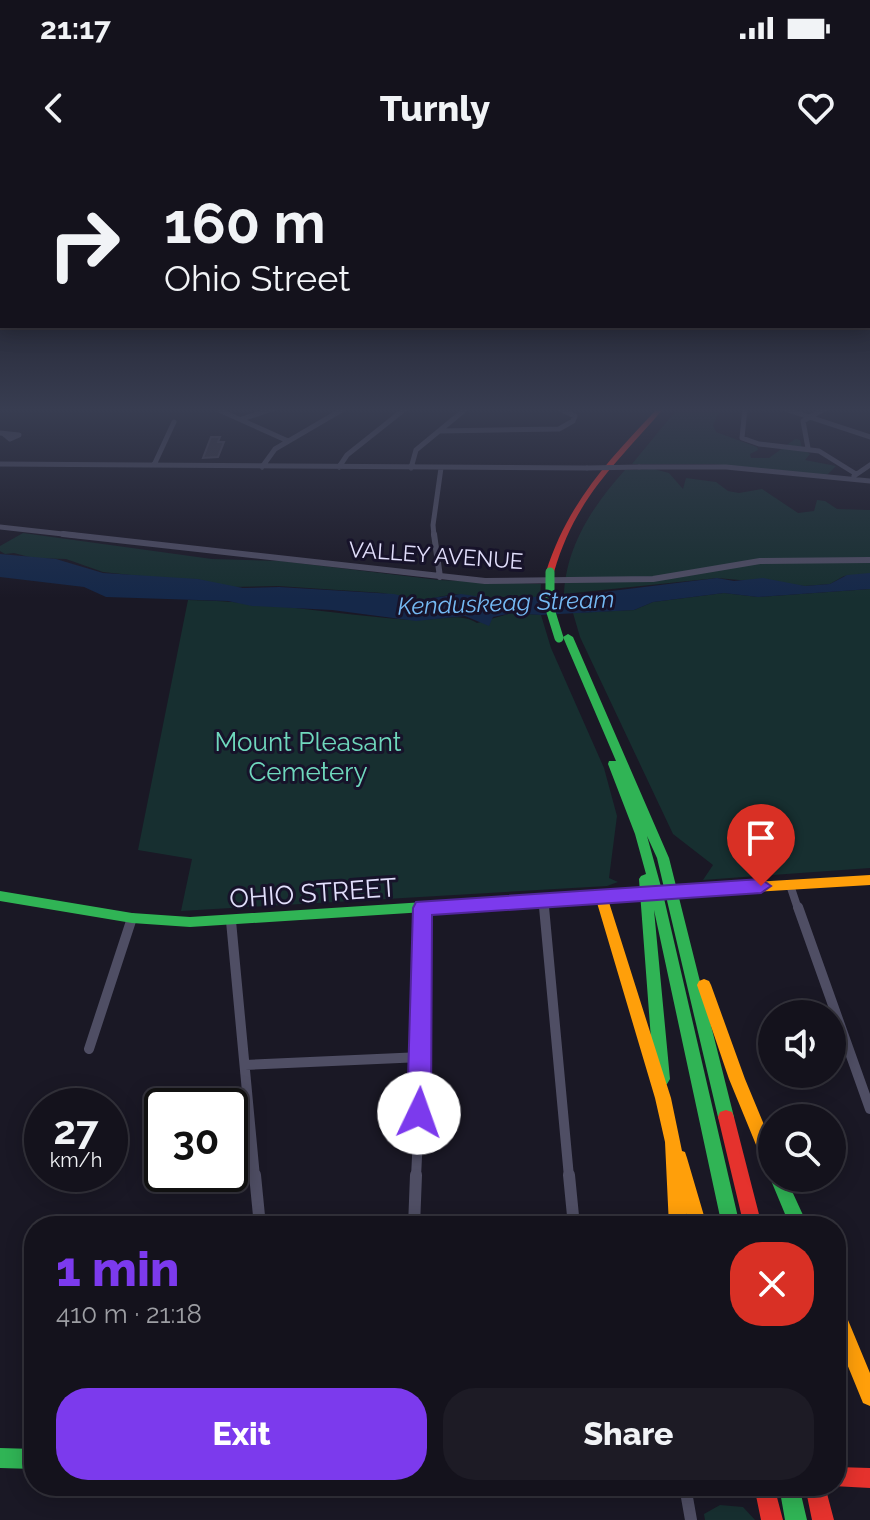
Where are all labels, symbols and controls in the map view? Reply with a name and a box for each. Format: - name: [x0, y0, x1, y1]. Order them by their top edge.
- text: 21:17: [40, 11, 111, 46]
- icon: back: [32, 86, 76, 130]
- icon: heart: [794, 86, 838, 130]
- text: Turnly: [380, 87, 490, 129]
- text: 160 m: [164, 190, 326, 256]
- icon: right: [32, 192, 136, 296]
- text: Ohio Street: [164, 257, 350, 299]
- street label: VALLEY AVENUE: [348, 536, 524, 574]
- water label: Kenduskeag Stream: [397, 584, 615, 621]
- park label: Mount Pleasant Cemetery: [214, 727, 402, 787]
- pin: [727, 804, 795, 886]
- icon: arrive: [739, 816, 783, 860]
- street label: OHIO STREET: [228, 872, 398, 914]
- map controls: [758, 1000, 846, 1192]
- button: sound: [758, 1000, 846, 1088]
- position arrow: [377, 1071, 461, 1155]
- speed limit sign: 30: [144, 1088, 248, 1192]
- button: search: [758, 1104, 846, 1192]
- text: 27: [53, 1106, 98, 1153]
- text: km/h: [50, 1148, 102, 1172]
- text: 1 min: [56, 1241, 179, 1297]
- button: close: [730, 1242, 814, 1326]
- text: 410 m · 21:18: [56, 1299, 202, 1329]
- button: Exit: [56, 1388, 427, 1480]
- button: Share: [443, 1388, 814, 1480]

